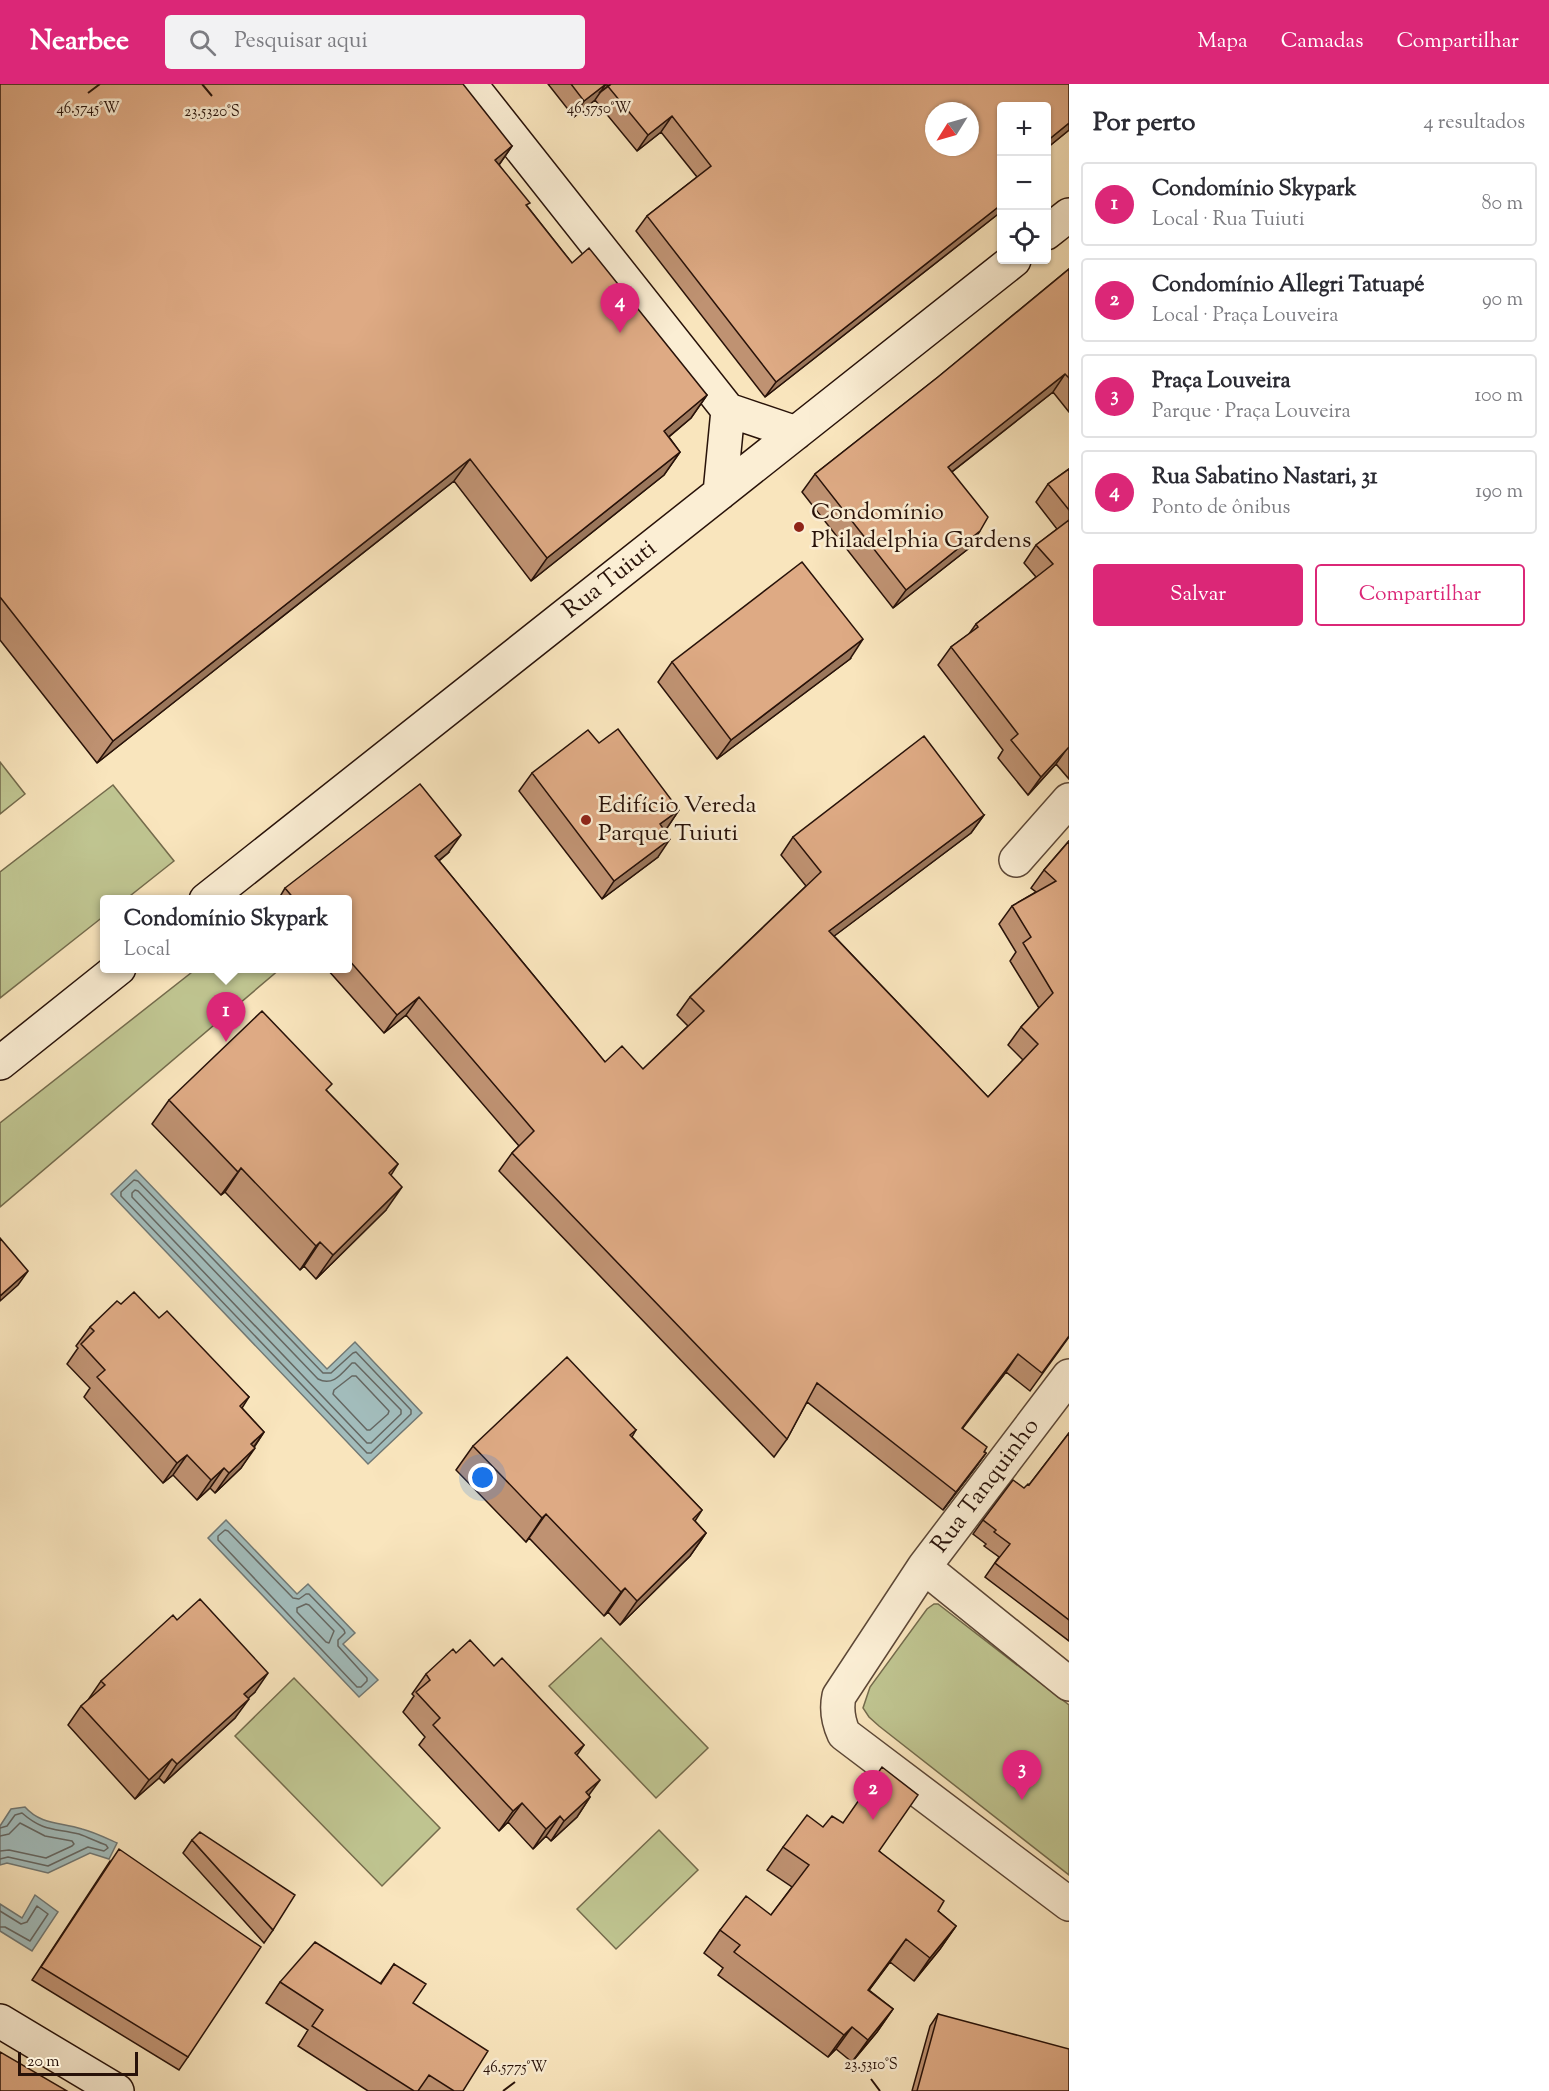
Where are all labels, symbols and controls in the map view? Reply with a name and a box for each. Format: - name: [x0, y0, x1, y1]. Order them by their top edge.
- search box: [165, 15, 585, 69]
- text: Nearbee: [30, 22, 129, 62]
- icon: search: [186, 26, 219, 59]
- text: Pesquisar aqui: [234, 26, 368, 58]
- text: Mapa: [1198, 27, 1248, 57]
- text: Camadas: [1281, 27, 1364, 57]
- text: Compartilhar: [1397, 27, 1519, 57]
- text: 46.5745°W: [56, 99, 120, 120]
- text: 46.5750°W: [567, 99, 632, 120]
- text: 23.5320°S: [184, 102, 240, 123]
- north arrow: [925, 102, 979, 156]
- map controls: [997, 102, 1051, 264]
- button: +: [997, 102, 1051, 156]
- text: Por perto: [1093, 105, 1195, 142]
- text: 4 resultados: [1423, 109, 1525, 138]
- button: −: [997, 156, 1051, 210]
- text: Condomínio Skypark: [1152, 174, 1356, 206]
- text: 1: [1111, 190, 1118, 219]
- text: 80 m: [1482, 190, 1523, 219]
- text: Local · Rua Tuiuti: [1152, 206, 1305, 235]
- button: locate: [997, 210, 1051, 264]
- text: Condomínio Allegri Tatuapé: [1152, 270, 1425, 302]
- pin: 4: [600, 284, 640, 333]
- text: 2: [1110, 286, 1119, 315]
- text: 90 m: [1482, 286, 1523, 315]
- text: Local · Praça Louveira: [1152, 302, 1338, 331]
- text: Praça Louveira: [1152, 366, 1291, 398]
- text: 3: [1110, 382, 1119, 411]
- text: 100 m: [1474, 382, 1523, 411]
- text: Parque · Praça Louveira: [1152, 398, 1351, 427]
- text: Rua Sabatino Nastari, 31: [1152, 462, 1378, 494]
- text: 4: [1109, 478, 1120, 507]
- text: 190 m: [1475, 478, 1523, 507]
- text: Ponto de ônibus: [1152, 494, 1290, 523]
- place label: Condomínio Philadelphia Gardens: [811, 496, 1031, 558]
- marker: Condomínio Philadelphia Gardens: [792, 520, 806, 534]
- street label: Rua Tuiuti: [556, 532, 664, 627]
- button: Salvar: [1093, 564, 1303, 626]
- button: Compartilhar: [1315, 564, 1525, 626]
- place label: Edifício Vereda Parque Tuiuti: [598, 789, 757, 851]
- marker: Edifício Vereda Parque Tuiuti: [579, 813, 593, 827]
- popup: [100, 895, 352, 973]
- text: Condomínio Skypark: [124, 904, 328, 936]
- text: Local: [124, 936, 171, 965]
- pin: 1: [206, 992, 246, 1042]
- street label: Rua Tanquinho: [924, 1411, 1048, 1561]
- your location: [468, 1463, 497, 1492]
- pin: 3: [1002, 1750, 1042, 1800]
- pin: 2: [854, 1770, 892, 1820]
- scale bar: [18, 2049, 138, 2076]
- text: 20 m: [27, 2051, 60, 2074]
- text: 23.5310°S: [844, 2055, 898, 2076]
- text: 46.5775°W: [483, 2058, 547, 2079]

